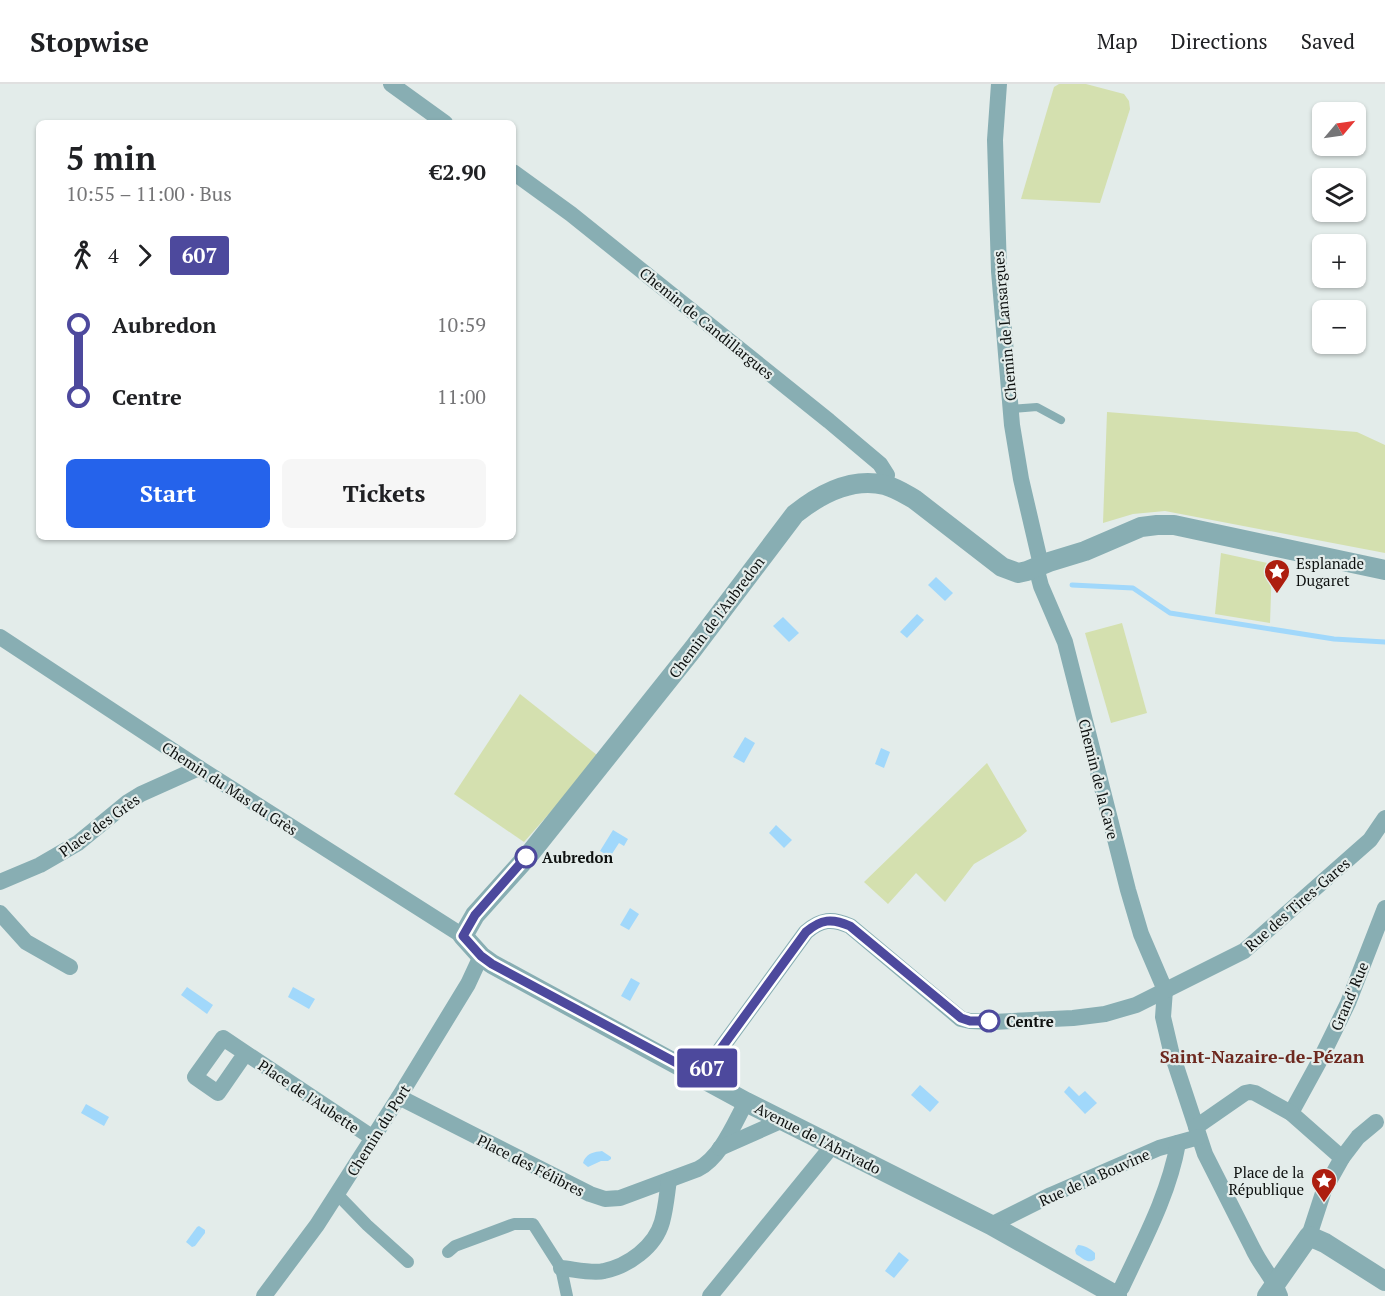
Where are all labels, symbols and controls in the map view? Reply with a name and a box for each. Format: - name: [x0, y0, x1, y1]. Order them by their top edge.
- text: Stopwise: [30, 23, 149, 60]
- text: Map: [1097, 27, 1138, 55]
- text: Directions: [1171, 27, 1268, 55]
- text: Saved: [1301, 27, 1355, 55]
- north arrow: [1312, 102, 1366, 156]
- map controls: [1312, 102, 1366, 354]
- text: 5 min: [66, 136, 156, 179]
- text: €2.90: [430, 157, 486, 186]
- button: layers: [1312, 168, 1366, 222]
- text: 10:55 – 11:00 · Bus: [66, 180, 232, 207]
- button: +: [1312, 234, 1366, 288]
- icon: walk: [66, 239, 99, 272]
- icon: forward: [128, 239, 161, 272]
- text: 607: [182, 241, 217, 269]
- text: 4: [108, 242, 119, 269]
- street label: Chemin de Lansargues: [987, 250, 1021, 402]
- street label: Chemin de Candillargues: [636, 263, 778, 383]
- button: −: [1312, 300, 1366, 354]
- text: Aubredon: [112, 310, 216, 339]
- text: 10:59: [437, 311, 486, 338]
- text: Centre: [112, 382, 182, 411]
- text: 11:00: [437, 383, 486, 410]
- button: Start: [66, 459, 270, 528]
- button: Tickets: [282, 459, 486, 528]
- street label: Chemin de l'Aubredon: [664, 552, 768, 682]
- place label: Esplanade Dugaret: [1296, 553, 1364, 590]
- place icon: Esplanade Dugaret: [1262, 557, 1292, 595]
- street label: Chemin de la Cave: [1074, 717, 1124, 841]
- street label: Chemin du Mas du Grès: [158, 737, 302, 839]
- street label: Place des Grès: [55, 789, 143, 861]
- marker: Aubredon: [515, 846, 537, 868]
- place label: Aubredon: [542, 847, 614, 867]
- street label: Rue des Tires-Gares: [1240, 853, 1354, 955]
- street label: Grand' Rue: [1326, 959, 1372, 1033]
- marker: Centre: [978, 1010, 1000, 1032]
- place label: Centre: [1006, 1011, 1054, 1031]
- district label: Saint-Nazaire-de-Pézan: [1160, 1044, 1365, 1068]
- line badge: 607: [672, 1048, 742, 1088]
- text: 607: [689, 1054, 725, 1082]
- street label: Place de l'Aubette: [255, 1055, 363, 1137]
- street label: Chemin du Port: [342, 1080, 414, 1180]
- street label: Avenue de l'Abrivado: [752, 1098, 884, 1178]
- street label: Place des Félibres: [474, 1129, 588, 1201]
- street label: Rue de la Bouvine: [1035, 1144, 1153, 1210]
- place label: Place de la République: [1229, 1162, 1304, 1199]
- place icon: Place de la République: [1309, 1166, 1339, 1204]

